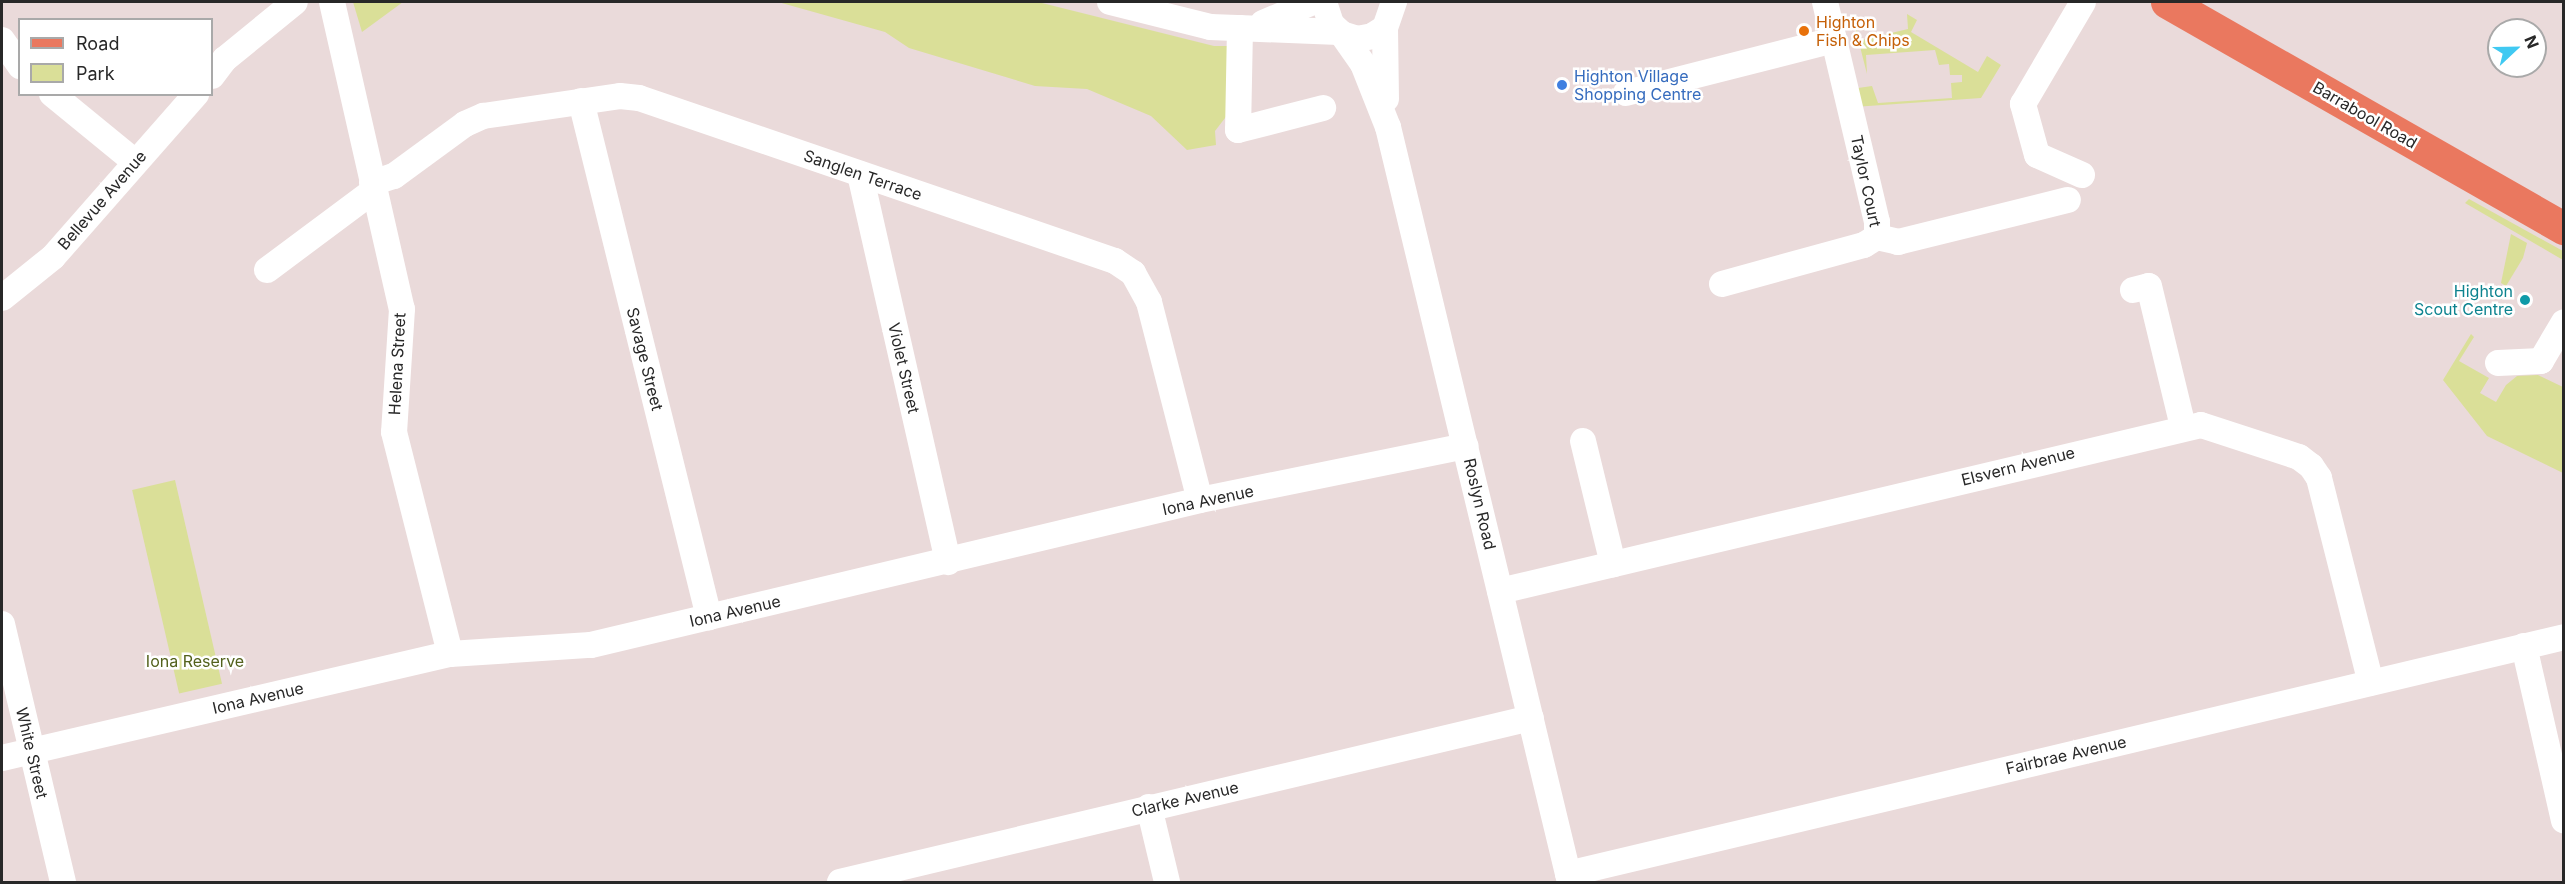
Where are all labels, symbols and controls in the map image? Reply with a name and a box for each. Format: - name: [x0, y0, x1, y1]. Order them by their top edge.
- place label: Highton Fish & Chips: [1816, 12, 1910, 50]
- legend: [18, 18, 213, 96]
- north arrow: [2487, 18, 2547, 78]
- marker: Highton Fish & Chips: [1797, 24, 1811, 38]
- text: Road: [76, 33, 119, 54]
- text: N: [2520, 33, 2543, 51]
- text: Park: [76, 63, 115, 84]
- place label: Highton Village Shopping Centre: [1574, 66, 1701, 104]
- marker: Highton Village Shopping Centre: [1555, 78, 1569, 92]
- street label: Barrabool Road: [2310, 78, 2420, 152]
- street label: Taylor Court: [1847, 133, 1885, 229]
- street label: Sanglen Terrace: [801, 146, 925, 204]
- street label: Bellevue Avenue: [54, 147, 150, 253]
- place label: Highton Scout Centre: [2414, 281, 2513, 319]
- marker: Highton Scout Centre: [2518, 293, 2532, 307]
- street label: Savage Street: [623, 305, 667, 413]
- street label: Helena Street: [385, 312, 409, 416]
- street label: Violet Street: [884, 321, 924, 415]
- street label: Elsvern Avenue: [1959, 443, 2077, 489]
- street label: Roslyn Road: [1460, 456, 1500, 552]
- street label: Iona Avenue: [1161, 481, 1255, 519]
- street label: Iona Avenue: [688, 591, 782, 631]
- park label: Iona Reserve: [146, 651, 244, 671]
- street label: Iona Avenue: [211, 678, 305, 718]
- street label: White Street: [12, 705, 52, 801]
- street label: Fairbrae Avenue: [2004, 732, 2128, 778]
- street label: Clarke Avenue: [1130, 777, 1240, 821]

